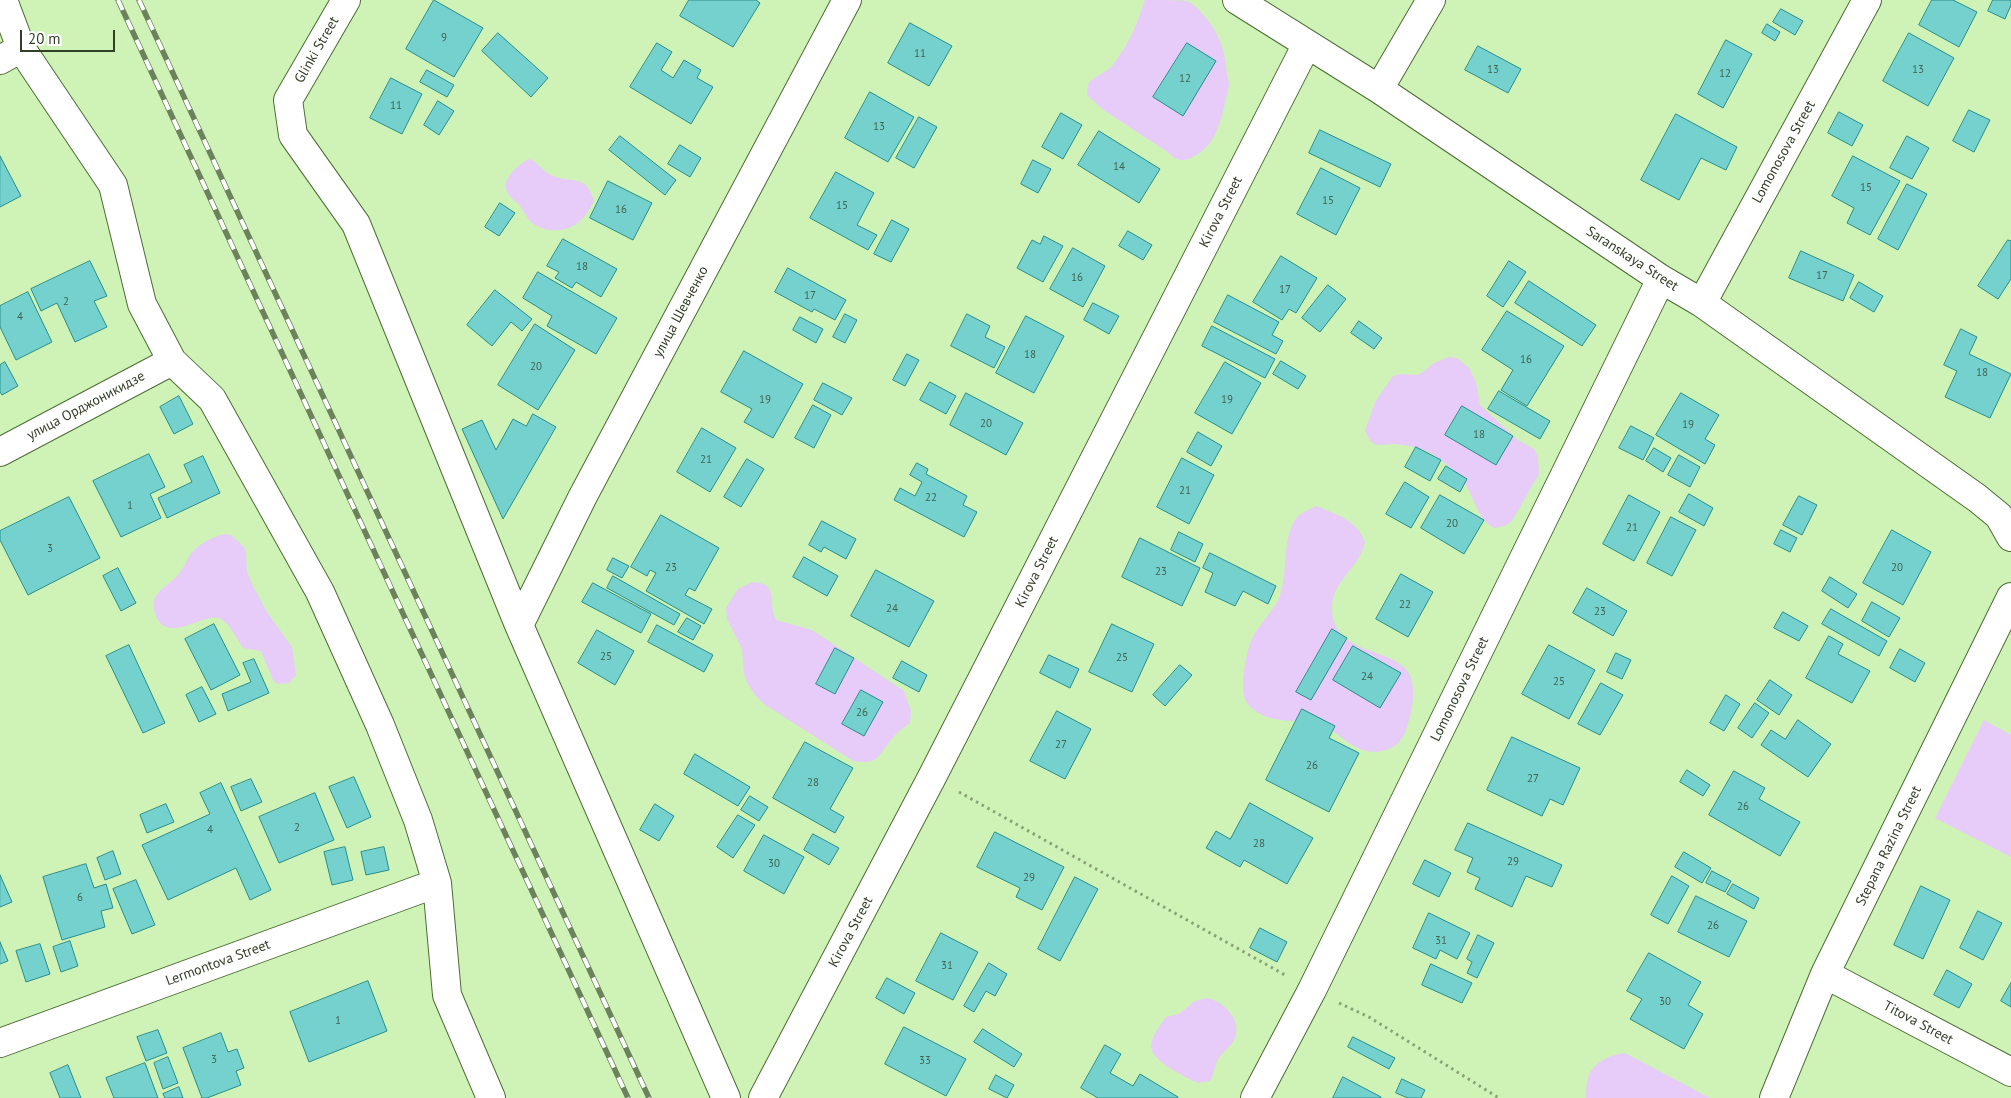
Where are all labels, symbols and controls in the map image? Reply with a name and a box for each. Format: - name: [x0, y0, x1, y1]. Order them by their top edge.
- street label: Glinki Street: [291, 14, 343, 86]
- scale bar: [22, 20, 118, 52]
- text: 20 m: [28, 29, 61, 48]
- house number: 9: [441, 31, 447, 45]
- house number: 11: [914, 47, 926, 61]
- house number: 13: [1487, 63, 1499, 77]
- house number: 13: [1912, 63, 1924, 77]
- house number: 12: [1719, 67, 1731, 81]
- house number: 12: [1179, 72, 1191, 86]
- street label: Lomonosova Street: [1749, 98, 1819, 206]
- house number: 11: [390, 99, 402, 113]
- house number: 13: [873, 120, 885, 134]
- house number: 14: [1113, 160, 1125, 174]
- street label: Kirova Street: [1196, 174, 1246, 250]
- house number: 15: [1860, 181, 1872, 195]
- house number: 15: [1322, 194, 1334, 208]
- house number: 15: [836, 199, 848, 213]
- house number: 16: [615, 203, 627, 217]
- street label: Saranskaya Street: [1583, 223, 1681, 295]
- house number: 18: [576, 260, 588, 274]
- street label: улица Шевченко: [650, 263, 712, 361]
- house number: 17: [1816, 269, 1828, 283]
- house number: 16: [1071, 271, 1083, 285]
- house number: 17: [1279, 283, 1291, 297]
- house number: 17: [804, 289, 816, 303]
- house number: 2: [63, 295, 69, 309]
- house number: 4: [17, 310, 23, 324]
- house number: 18: [1024, 348, 1036, 362]
- house number: 16: [1520, 353, 1532, 367]
- house number: 20: [530, 360, 542, 374]
- house number: 18: [1976, 366, 1988, 380]
- street label: улица Орджоникидзе: [24, 368, 148, 444]
- house number: 19: [759, 393, 771, 407]
- house number: 19: [1221, 393, 1233, 407]
- house number: 20: [980, 417, 992, 431]
- house number: 19: [1682, 418, 1694, 432]
- house number: 18: [1473, 428, 1485, 442]
- house number: 21: [700, 453, 712, 467]
- house number: 21: [1179, 484, 1191, 498]
- house number: 22: [925, 491, 937, 505]
- house number: 1: [127, 499, 133, 513]
- house number: 20: [1446, 517, 1458, 531]
- house number: 21: [1626, 521, 1638, 535]
- street label: Kirova Street: [1012, 534, 1062, 610]
- house number: 3: [47, 542, 53, 556]
- house number: 23: [665, 561, 677, 575]
- house number: 20: [1891, 561, 1903, 575]
- house number: 23: [1155, 565, 1167, 579]
- house number: 22: [1399, 598, 1411, 612]
- house number: 24: [886, 602, 898, 616]
- house number: 23: [1594, 605, 1606, 619]
- street label: Lomonosova Street: [1427, 634, 1493, 744]
- house number: 25: [600, 650, 612, 664]
- house number: 25: [1116, 651, 1128, 665]
- house number: 24: [1361, 670, 1373, 684]
- house number: 25: [1553, 675, 1565, 689]
- house number: 26: [856, 706, 868, 720]
- house number: 27: [1055, 738, 1067, 752]
- house number: 26: [1306, 759, 1318, 773]
- house number: 27: [1527, 772, 1539, 786]
- house number: 28: [807, 776, 819, 790]
- street label: Stepana Razina Street: [1853, 783, 1925, 909]
- house number: 26: [1737, 800, 1749, 814]
- house number: 2: [294, 821, 300, 835]
- house number: 4: [207, 823, 213, 837]
- house number: 28: [1253, 837, 1265, 851]
- house number: 29: [1507, 855, 1519, 869]
- house number: 30: [768, 857, 780, 871]
- house number: 29: [1023, 871, 1035, 885]
- house number: 6: [77, 891, 83, 905]
- street label: Kirova Street: [825, 894, 877, 970]
- house number: 26: [1707, 919, 1719, 933]
- house number: 31: [1435, 934, 1447, 948]
- street label: Lermontova Street: [163, 936, 273, 990]
- house number: 31: [941, 959, 953, 973]
- house number: 30: [1659, 995, 1671, 1009]
- street label: Titova Street: [1880, 998, 1956, 1048]
- house number: 1: [335, 1014, 341, 1028]
- house number: 3: [211, 1053, 217, 1067]
- house number: 33: [919, 1054, 931, 1068]

